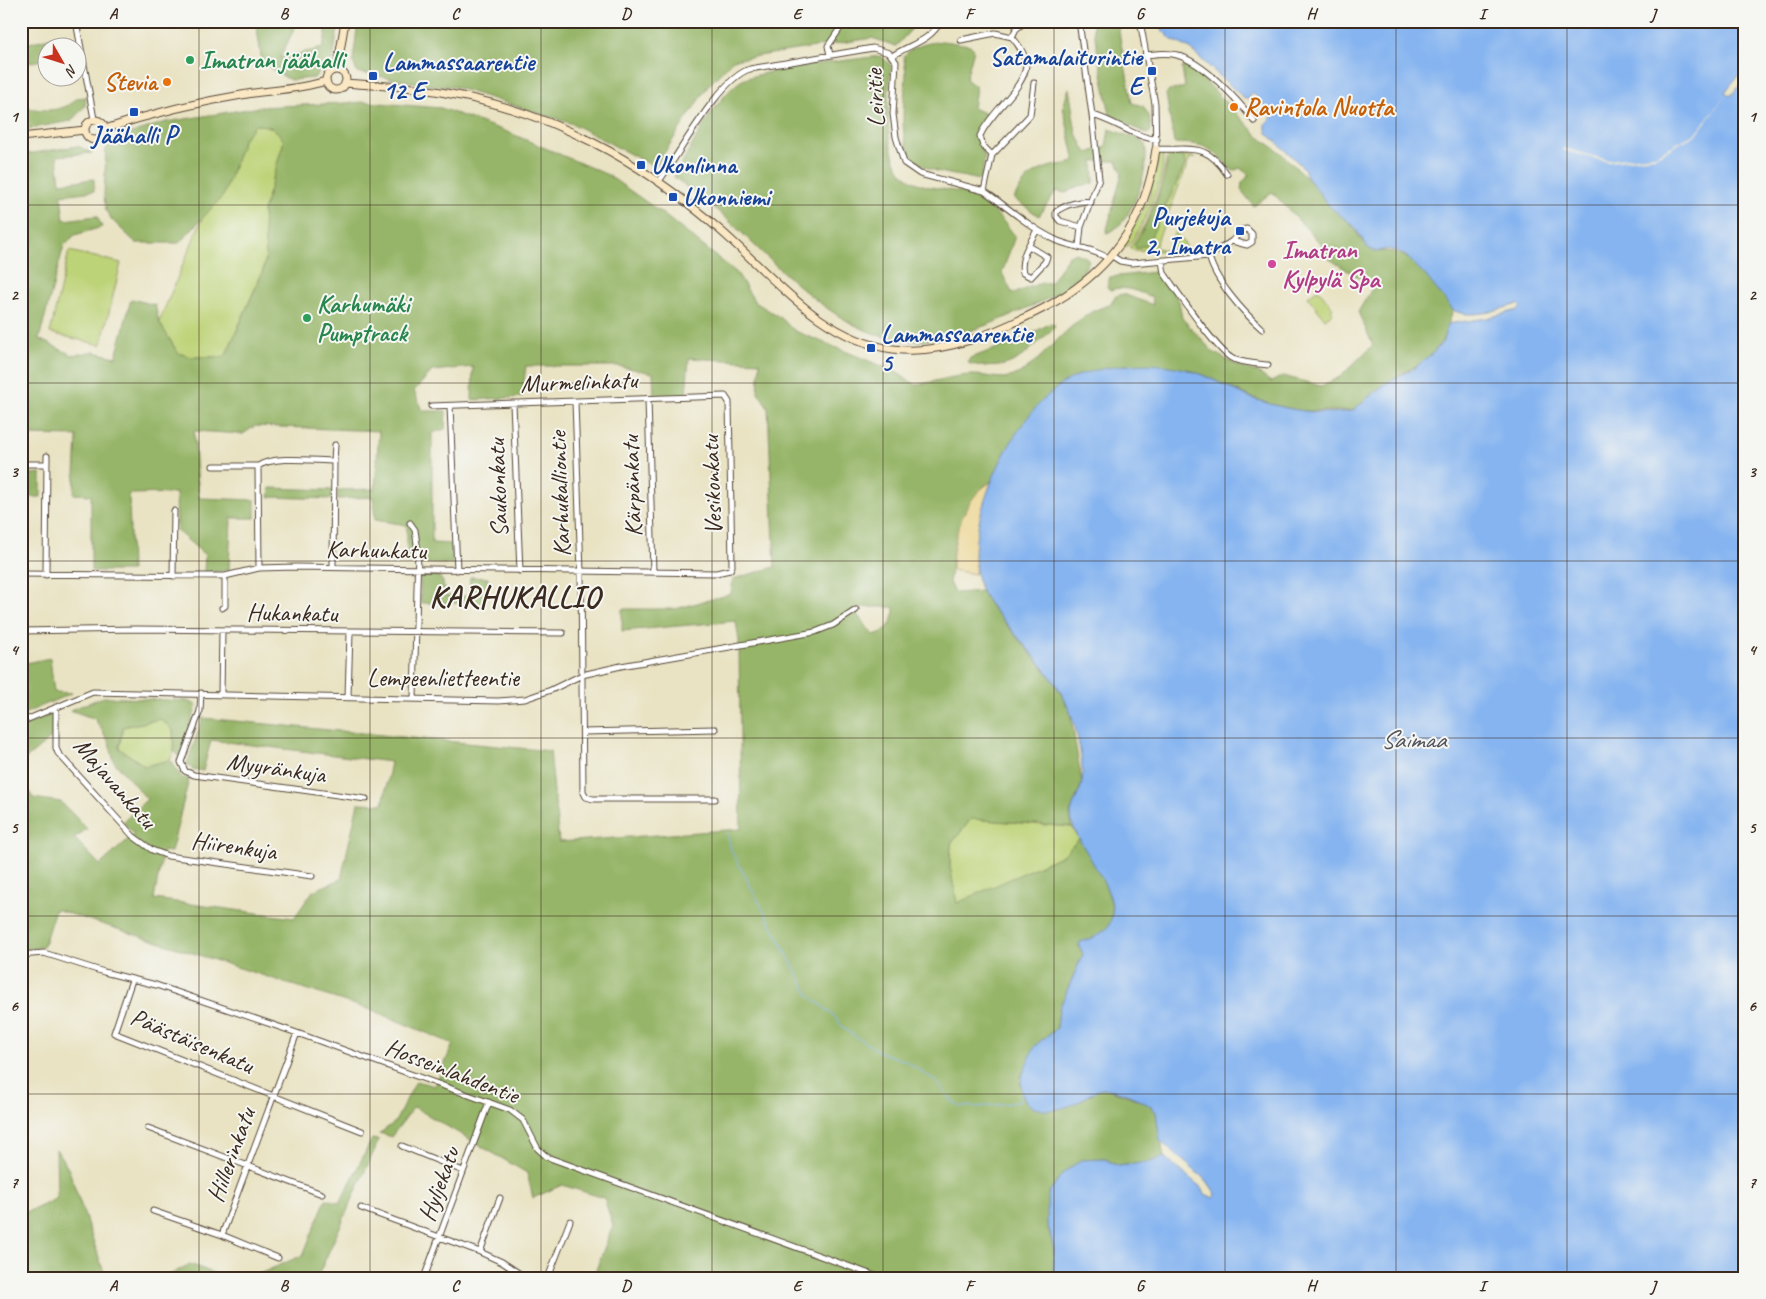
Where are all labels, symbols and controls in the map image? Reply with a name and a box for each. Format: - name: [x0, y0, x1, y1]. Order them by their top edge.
- text: A: [109, 4, 119, 24]
- text: B: [280, 4, 290, 24]
- text: C: [451, 4, 461, 24]
- text: D: [621, 4, 632, 24]
- text: E: [793, 4, 804, 24]
- text: F: [965, 4, 976, 24]
- text: G: [1136, 4, 1146, 24]
- text: H: [1306, 4, 1318, 24]
- text: I: [1479, 4, 1489, 24]
- text: J: [1649, 4, 1658, 24]
- north arrow: [38, 38, 88, 88]
- place label: Satamalaiturintie E: [989, 41, 1146, 102]
- place label: Imatran jäähalli: [200, 44, 348, 76]
- place label: Lammassaarentie 12 E: [383, 46, 537, 107]
- marker: Imatran jäähalli: [184, 54, 196, 66]
- text: N: [61, 61, 81, 80]
- marker: Satamalaiturintie E: [1146, 65, 1158, 77]
- place label: Stevia: [104, 66, 160, 98]
- street label: Leiritie: [857, 66, 893, 128]
- marker: Lammassaarentie 12 E: [367, 70, 379, 82]
- marker: Stevia: [161, 76, 173, 88]
- place label: Ravintola Nuotta: [1244, 91, 1395, 123]
- marker: Ravintola Nuotta: [1228, 101, 1240, 113]
- marker: Jäähalli P: [128, 106, 140, 118]
- text: 1: [10, 107, 19, 127]
- text: 1: [1748, 107, 1757, 127]
- place label: Jäähalli P: [90, 119, 180, 151]
- place label: Ukonlinna: [651, 149, 739, 181]
- marker: Ukonlinna: [635, 159, 647, 171]
- place label: Ukonniemi: [683, 181, 773, 213]
- marker: Ukonniemi: [667, 191, 679, 203]
- place label: Purjekuja 2, Imatra: [1145, 201, 1232, 262]
- marker: Purjekuja 2, Imatra: [1234, 225, 1246, 237]
- place label: Imatran Kylpylä Spa: [1282, 234, 1381, 295]
- marker: Imatran Kylpylä Spa: [1266, 258, 1278, 270]
- text: 2: [10, 285, 19, 305]
- text: 2: [1748, 285, 1757, 305]
- place label: Karhumäki Pumptrack: [317, 288, 412, 349]
- marker: Karhumäki Pumptrack: [301, 312, 313, 324]
- place label: Lammassaarentie 5: [881, 318, 1035, 379]
- marker: Lammassaarentie 5: [865, 342, 877, 354]
- street label: Murmelinkatu: [520, 364, 640, 400]
- street label: Karhukalliontie: [542, 429, 578, 557]
- street label: Kärpänkatu: [614, 433, 650, 537]
- street label: Vesikonkatu: [694, 433, 730, 535]
- street label: Saukonkatu: [480, 436, 516, 538]
- text: 3: [10, 462, 19, 482]
- text: 3: [1748, 462, 1757, 482]
- street label: Karhunkatu: [326, 533, 428, 567]
- district label: KARHUKALLIO: [429, 578, 603, 616]
- street label: Hukankatu: [246, 596, 339, 630]
- text: 4: [10, 640, 19, 660]
- text: 4: [1748, 640, 1757, 660]
- street label: Lempeenlietteentie: [367, 662, 521, 694]
- water label: Saimaa: [1380, 723, 1448, 756]
- street label: Majavankatu: [66, 730, 165, 837]
- street label: Myyränkuja: [225, 745, 329, 791]
- text: 5: [11, 818, 20, 838]
- text: 5: [1749, 818, 1758, 838]
- street label: Hiirenkuja: [189, 824, 281, 868]
- text: 6: [10, 996, 19, 1016]
- text: 6: [1748, 996, 1757, 1016]
- street label: Päästäisenkatu: [126, 1001, 260, 1082]
- street label: Hosseinlahdentie: [381, 1031, 525, 1112]
- street label: Hillerinkatu: [199, 1102, 263, 1207]
- street label: Hyljekatu: [411, 1141, 468, 1226]
- text: 7: [10, 1173, 19, 1193]
- text: 7: [1748, 1173, 1757, 1193]
- text: A: [109, 1276, 119, 1296]
- text: B: [280, 1276, 290, 1296]
- text: C: [451, 1276, 461, 1296]
- text: D: [621, 1276, 632, 1296]
- text: E: [793, 1276, 804, 1296]
- text: F: [965, 1276, 976, 1296]
- text: G: [1136, 1276, 1146, 1296]
- text: H: [1306, 1276, 1318, 1296]
- text: I: [1479, 1276, 1489, 1296]
- text: J: [1649, 1276, 1658, 1296]

